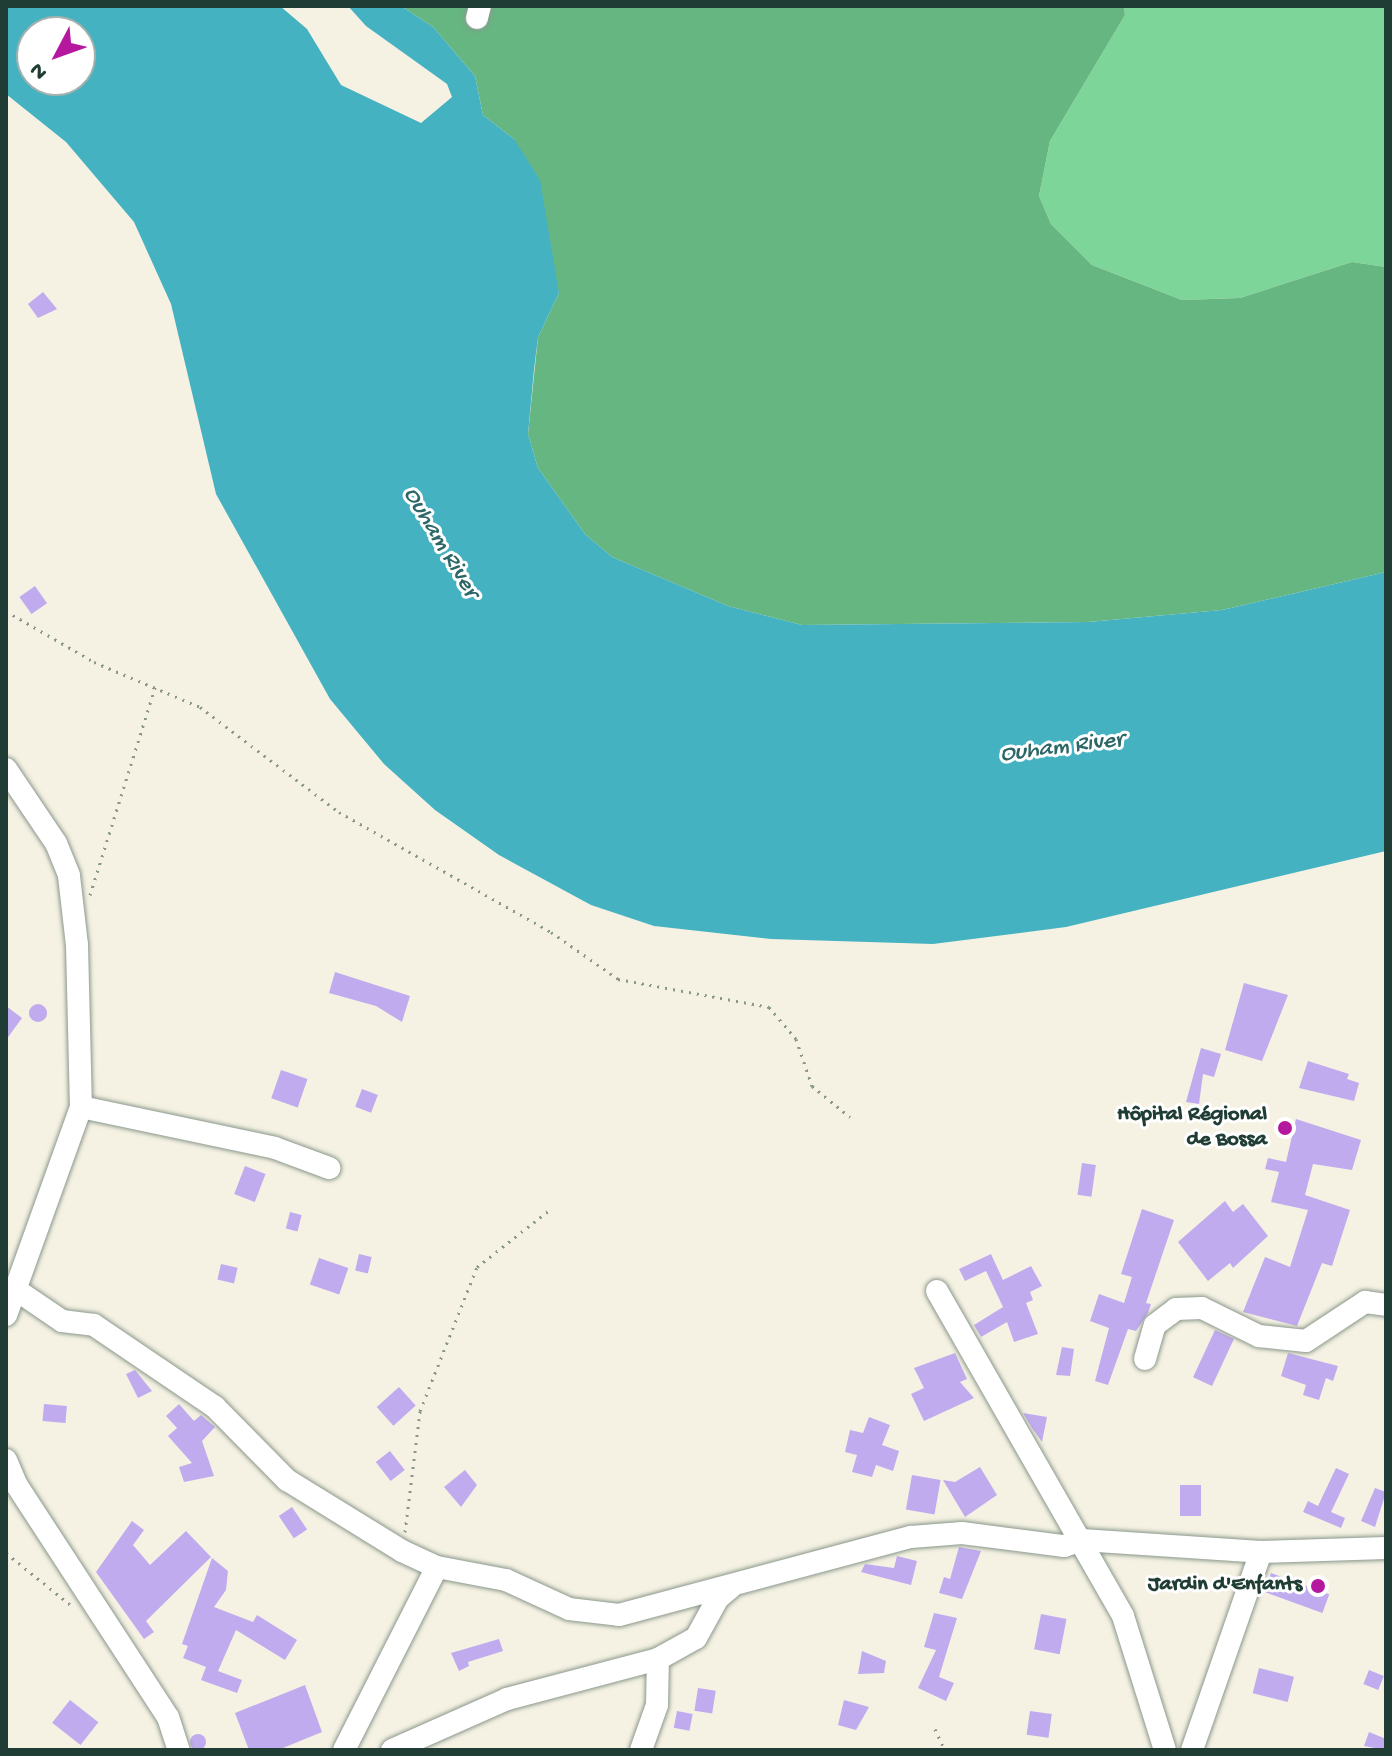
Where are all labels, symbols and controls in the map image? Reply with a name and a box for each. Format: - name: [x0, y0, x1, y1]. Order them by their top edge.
- north arrow: [16, 16, 96, 96]
- text: N: [25, 56, 54, 84]
- water label: Ouham River: [396, 482, 484, 604]
- water label: Ouham River: [999, 726, 1125, 770]
- place label: Hôpital Régional de Bossa: [1117, 1102, 1267, 1154]
- marker: Hôpital Régional de Bossa: [1274, 1117, 1296, 1139]
- place label: Jardin d'Enfants: [1148, 1573, 1302, 1599]
- marker: Jardin d'Enfants: [1309, 1577, 1327, 1595]

